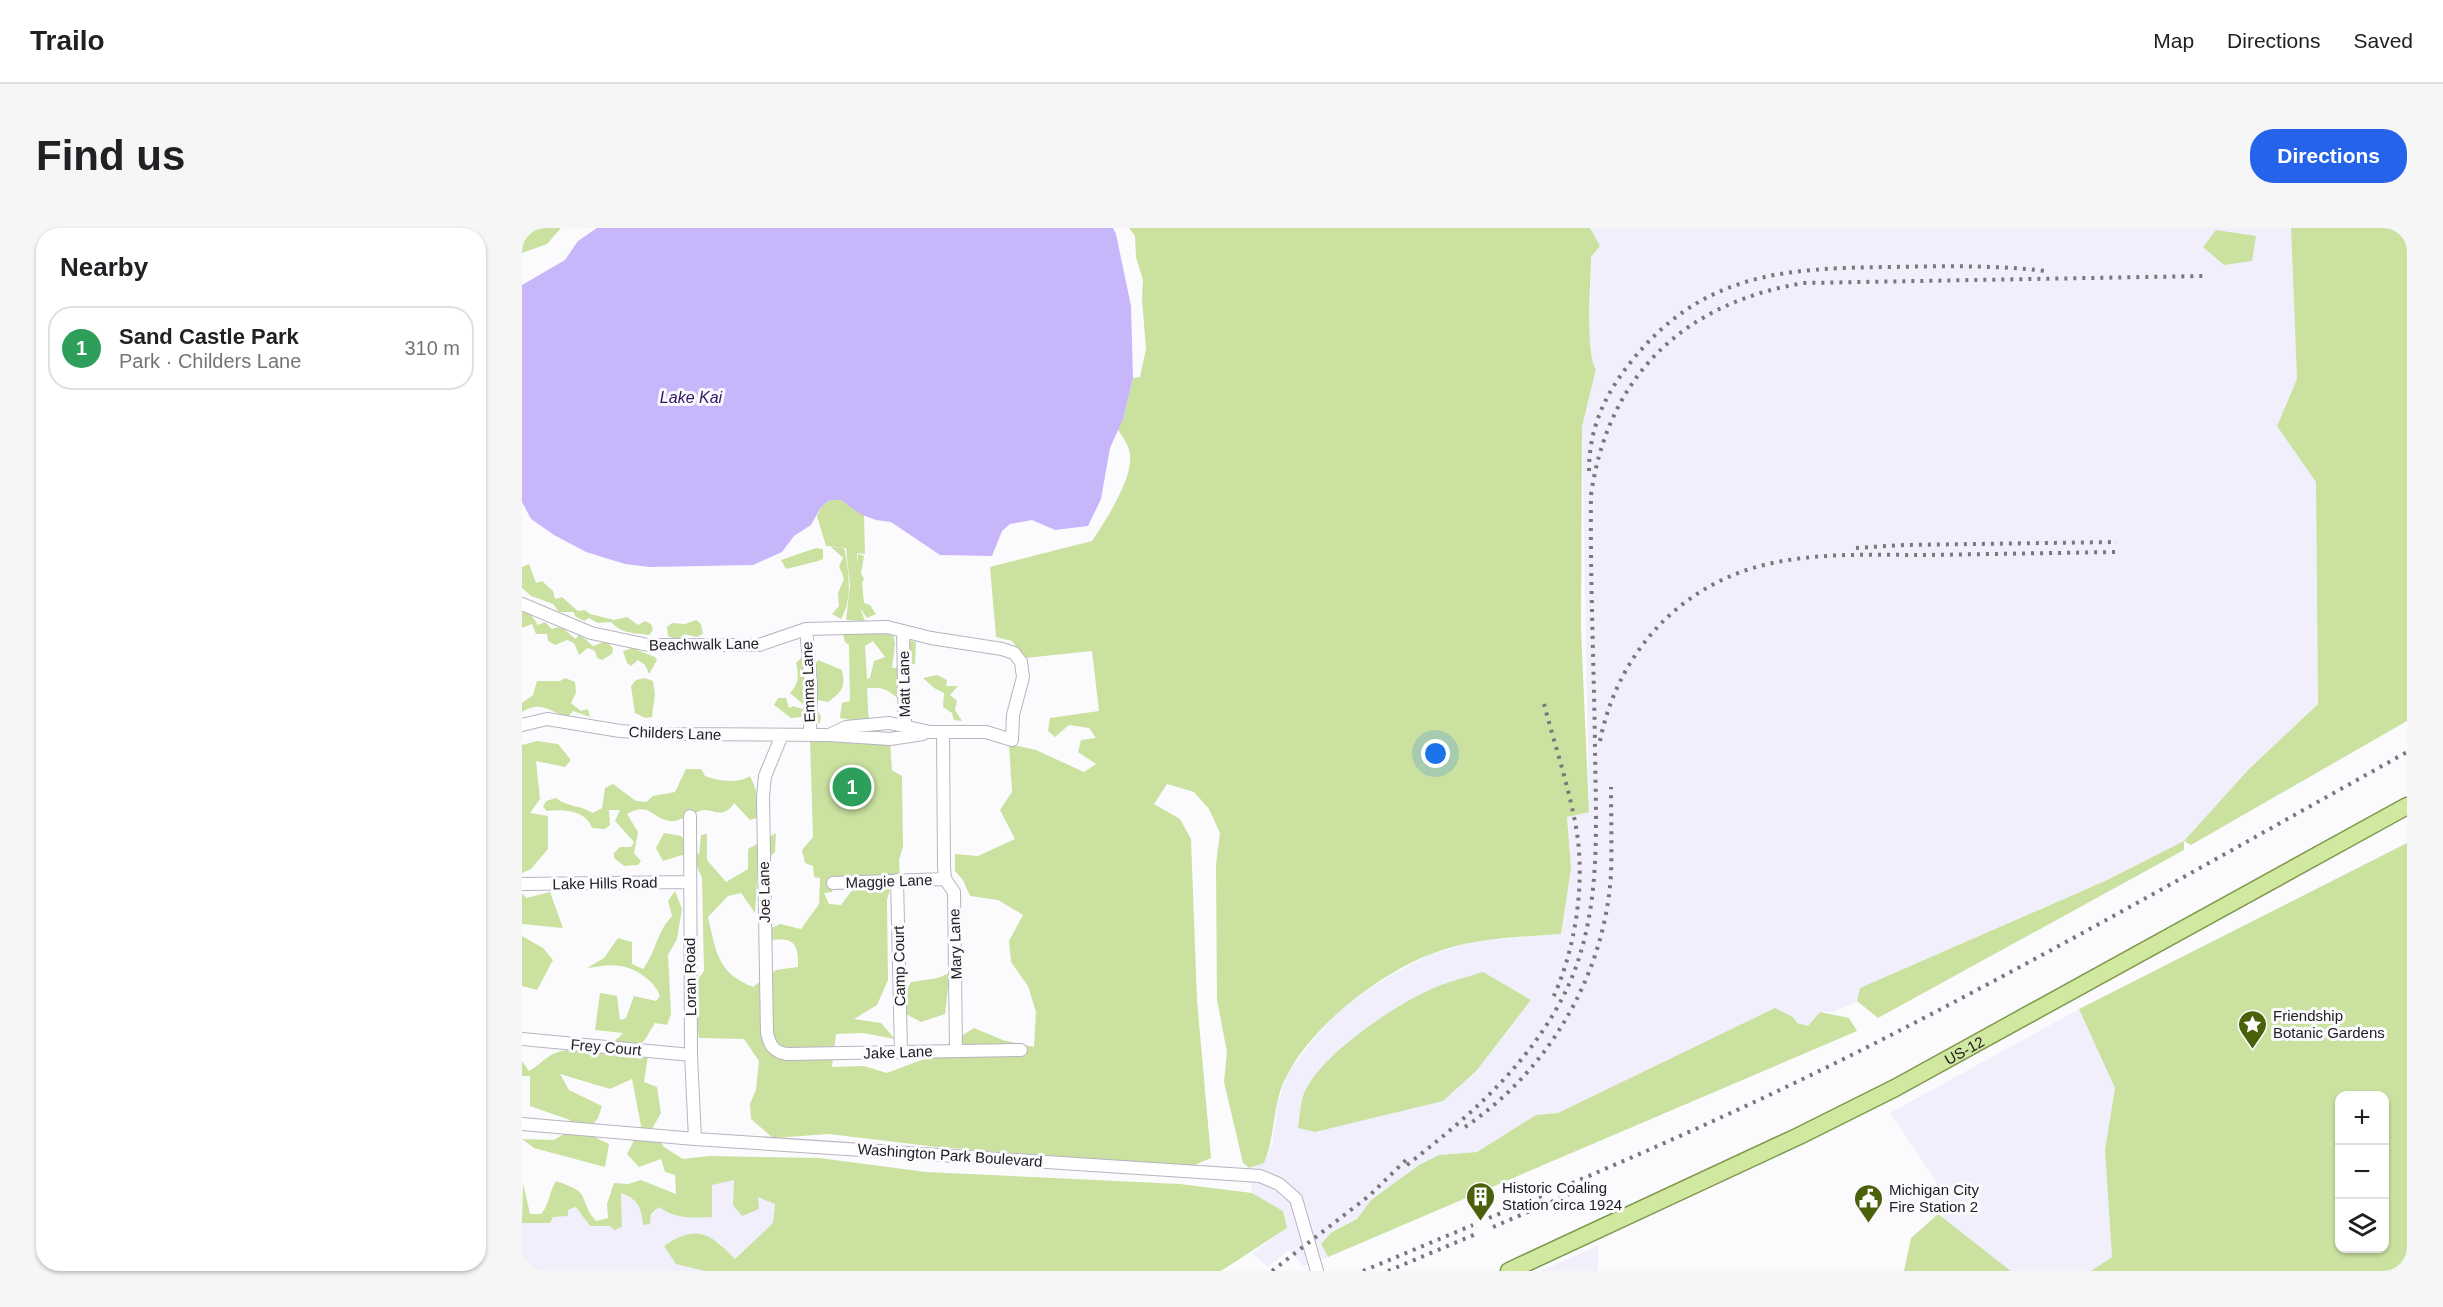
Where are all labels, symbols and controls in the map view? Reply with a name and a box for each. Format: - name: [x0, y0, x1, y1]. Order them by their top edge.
- text: Trailo: [30, 25, 105, 56]
- text: Map: [2153, 29, 2194, 52]
- text: Directions: [2227, 29, 2320, 52]
- text: Saved: [2353, 29, 2413, 52]
- button: Directions: [2250, 129, 2407, 183]
- text: Find us: [36, 132, 185, 179]
- text: Nearby: [60, 252, 148, 282]
- text: Sand Castle Park: [119, 324, 299, 349]
- text: 1: [76, 337, 87, 359]
- text: 310 m: [404, 337, 460, 359]
- text: Park · Childers Lane: [119, 350, 301, 372]
- water label: Lake Kai: [660, 389, 723, 406]
- street label: Beachwalk Lane: [649, 635, 759, 653]
- street label: Emma Lane: [798, 641, 818, 723]
- street label: Matt Lane: [895, 650, 913, 718]
- street label: Childers Lane: [628, 723, 722, 743]
- your location: [1421, 739, 1450, 768]
- pin: 1: [832, 764, 872, 810]
- street label: Joe Lane: [755, 861, 773, 923]
- street label: Maggie Lane: [845, 871, 933, 891]
- street label: Lake Hills Road: [552, 874, 658, 892]
- street label: Mary Lane: [945, 908, 965, 980]
- street label: Camp Court: [890, 925, 908, 1007]
- street label: Loran Road: [681, 938, 699, 1016]
- place label: Friendship Botanic Gardens: [2273, 1007, 2385, 1041]
- place icon: Friendship Botanic Gardens: [2236, 1008, 2268, 1050]
- street label: US-12: [1941, 1032, 1987, 1068]
- street label: Frey Court: [570, 1035, 643, 1059]
- street label: Jake Lane: [863, 1042, 933, 1062]
- map controls: [2335, 1091, 2389, 1253]
- button: +: [2335, 1091, 2389, 1145]
- street label: Washington Park Boulevard: [857, 1140, 1043, 1170]
- button: −: [2335, 1145, 2389, 1199]
- place label: Historic Coaling Station circa 1924: [1502, 1179, 1622, 1213]
- building icon: Historic Coaling Station circa 1924: [1465, 1180, 1497, 1222]
- place label: Michigan City Fire Station 2: [1889, 1181, 1980, 1215]
- public building icon: Michigan City Fire Station 2: [1852, 1182, 1884, 1224]
- button: layers: [2335, 1199, 2389, 1253]

